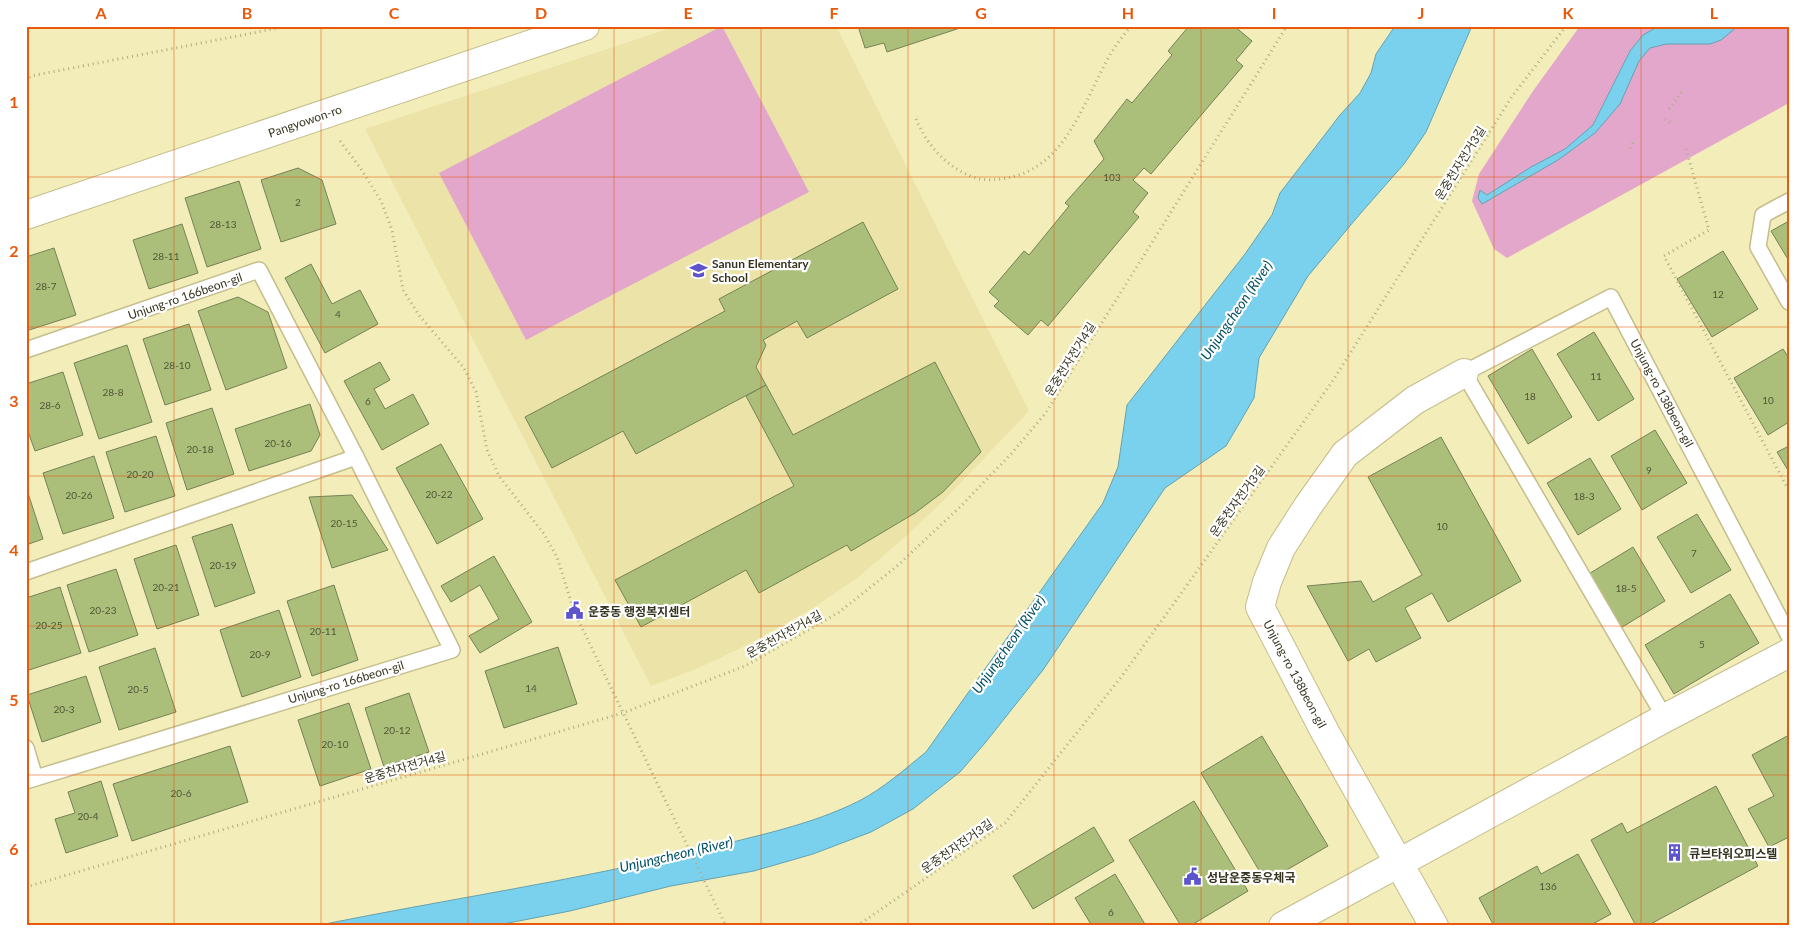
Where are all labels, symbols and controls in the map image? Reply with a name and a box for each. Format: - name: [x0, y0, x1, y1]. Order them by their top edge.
- text: A: [94, 3, 107, 22]
- text: B: [242, 3, 252, 22]
- text: C: [389, 3, 400, 22]
- text: D: [535, 3, 547, 22]
- text: E: [683, 3, 693, 22]
- text: F: [829, 3, 839, 22]
- text: G: [975, 3, 987, 22]
- text: H: [1122, 3, 1134, 22]
- text: I: [1272, 3, 1276, 22]
- text: J: [1418, 3, 1424, 22]
- text: K: [1563, 3, 1575, 22]
- text: L: [1710, 3, 1719, 22]
- text: 1: [9, 92, 19, 111]
- street label: Pangyowon-ro: [266, 101, 344, 141]
- street label: 운중천자전거3길: [1431, 123, 1489, 203]
- house number: 103: [1103, 171, 1121, 183]
- house number: 2: [295, 196, 301, 208]
- house number: 28-13: [210, 218, 237, 230]
- text: 2: [9, 241, 19, 260]
- house number: 28-11: [153, 250, 180, 262]
- place label: Sanun Elementary School: [712, 256, 809, 285]
- water label: Unjungcheon (River): [1196, 257, 1276, 363]
- school or university icon: Sanun Elementary School: [688, 260, 708, 280]
- street label: Unjung-ro 166beon-gil: [126, 269, 244, 323]
- house number: 28-7: [35, 280, 57, 292]
- house number: 12: [1712, 288, 1724, 300]
- house number: 4: [335, 308, 341, 320]
- street label: 운중천자전거4길: [1041, 319, 1099, 399]
- street label: Unjung-ro 138beon-gil: [1627, 336, 1697, 450]
- house number: 28-10: [164, 359, 191, 371]
- house number: 11: [1590, 370, 1602, 382]
- house number: 28-8: [102, 386, 124, 398]
- house number: 18: [1524, 390, 1536, 402]
- text: 3: [9, 391, 19, 410]
- house number: 10: [1762, 394, 1774, 406]
- house number: 6: [365, 395, 371, 407]
- house number: 28-6: [39, 399, 61, 411]
- house number: 20-16: [265, 437, 292, 449]
- house number: 20-18: [187, 443, 214, 455]
- street label: 운중천자전거3길: [1206, 463, 1268, 539]
- house number: 9: [1646, 464, 1652, 476]
- house number: 20-20: [127, 468, 154, 480]
- house number: 20-22: [426, 488, 453, 500]
- house number: 20-26: [66, 489, 93, 501]
- house number: 18-3: [1573, 490, 1595, 502]
- house number: 20-15: [331, 517, 358, 529]
- house number: 10: [1436, 520, 1448, 532]
- text: 4: [9, 540, 19, 559]
- house number: 7: [1691, 547, 1697, 559]
- house number: 20-19: [210, 559, 237, 571]
- house number: 20-21: [153, 581, 180, 593]
- house number: 18-5: [1615, 582, 1637, 594]
- water label: Unjungcheon (River): [968, 591, 1049, 696]
- public building icon: 운중동 행정복지센터: [564, 601, 584, 621]
- house number: 20-23: [90, 604, 117, 616]
- place label: 운중동 행정복지센터: [588, 604, 690, 619]
- street label: 운중천자전거4길: [744, 607, 824, 661]
- street label: Unjung-ro 138beon-gil: [1260, 617, 1330, 731]
- house number: 20-25: [36, 619, 63, 631]
- house number: 20-11: [310, 625, 337, 637]
- house number: 5: [1699, 638, 1705, 650]
- house number: 20-9: [249, 648, 271, 660]
- street label: Unjung-ro 166beon-gil: [286, 657, 406, 707]
- house number: 14: [525, 682, 537, 694]
- house number: 20-5: [127, 683, 149, 695]
- text: 5: [9, 690, 19, 709]
- house number: 20-3: [53, 703, 75, 715]
- house number: 20-12: [384, 724, 411, 736]
- house number: 20-10: [322, 738, 349, 750]
- street label: 운중천자전거4길: [362, 748, 448, 786]
- house number: 20-6: [170, 787, 192, 799]
- house number: 20-4: [77, 810, 99, 822]
- street label: 운중천자전거3길: [918, 816, 996, 876]
- water label: Unjungcheon (River): [617, 833, 735, 875]
- text: 6: [9, 839, 19, 858]
- building icon: 큐브타워오피스텔: [1665, 843, 1685, 863]
- place label: 큐브타워오피스텔: [1689, 846, 1777, 861]
- public building icon: 성남운중동우체국: [1183, 867, 1203, 887]
- place label: 성남운중동우체국: [1207, 870, 1295, 885]
- house number: 136: [1539, 880, 1557, 892]
- house number: 6: [1108, 906, 1114, 918]

